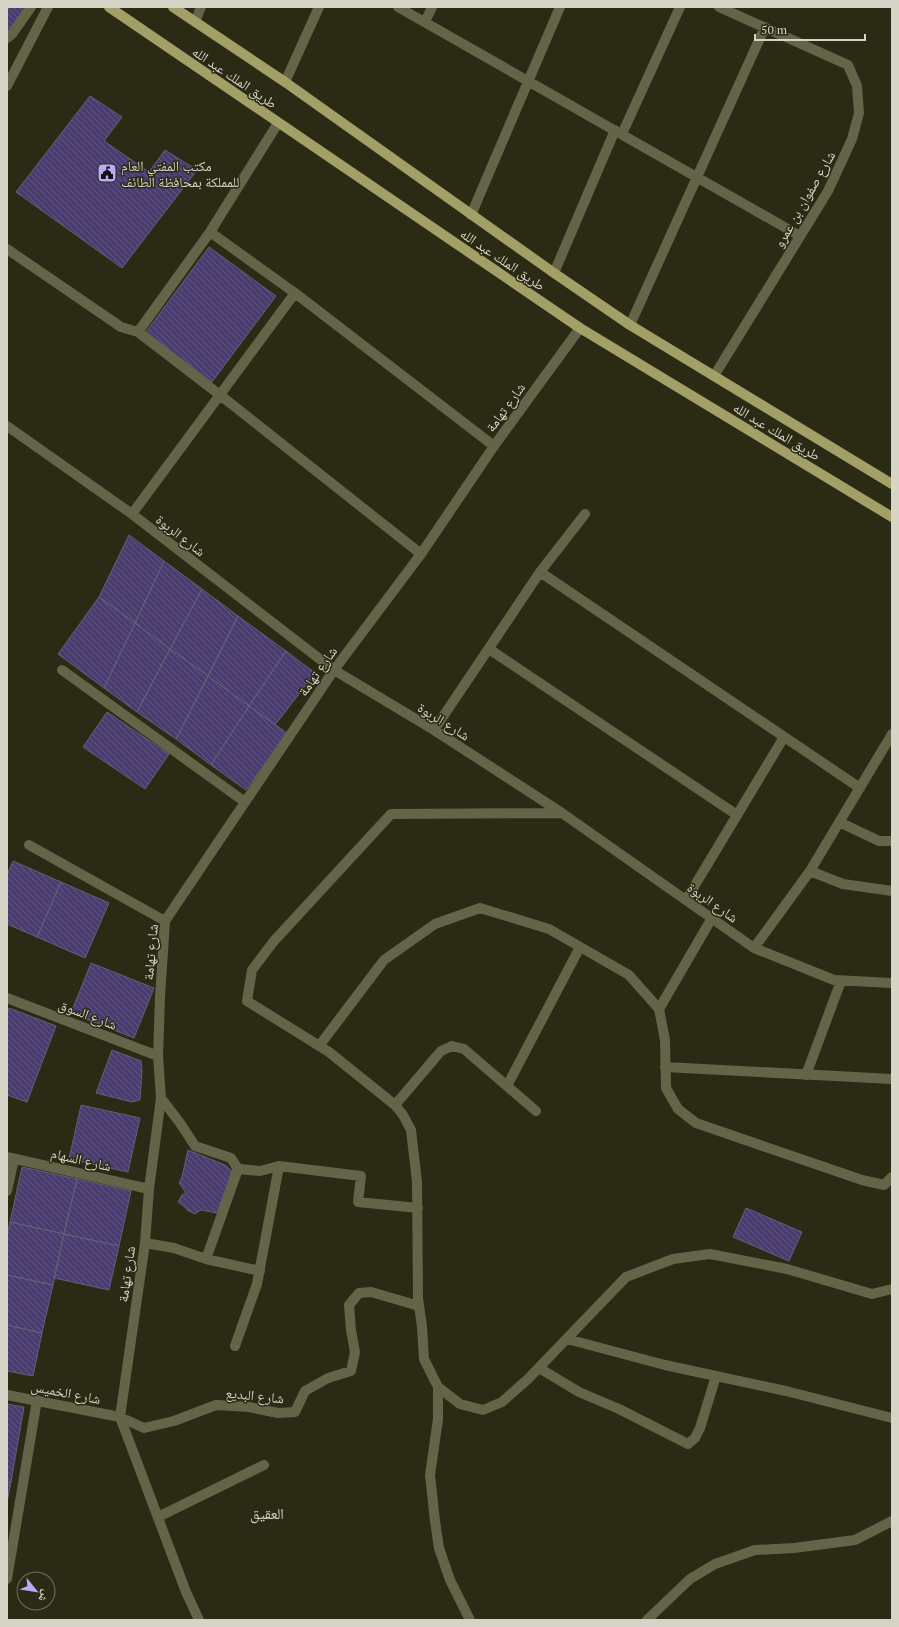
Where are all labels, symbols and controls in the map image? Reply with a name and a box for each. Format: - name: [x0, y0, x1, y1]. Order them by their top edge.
- scale bar: [755, 16, 865, 42]
- text: 50 m: [761, 22, 788, 37]
- street label: طريق الملك عبد الله: [188, 42, 281, 113]
- street label: شارع صفوان بن عمرو: [769, 147, 840, 251]
- place label: مكتب المفتي العام للمملكة بمحافظة الطائف: [121, 156, 239, 191]
- public building icon: مكتب المفتي العام للمملكة بمحافظة الطائف: [96, 162, 118, 184]
- street label: طريق الملك عبد الله: [456, 224, 549, 295]
- street label: شارع تهامة: [481, 379, 530, 436]
- street label: طريق الملك عبد الله: [729, 397, 824, 465]
- street label: شارع الربوة: [152, 510, 210, 561]
- street label: شارع تهامة: [293, 642, 342, 700]
- street label: شارع الربوة: [414, 698, 474, 745]
- street label: شارع الربوة: [683, 878, 742, 927]
- street label: شارع تهامة: [138, 923, 163, 981]
- street label: شارع السوق: [56, 994, 120, 1035]
- street label: شارع السهام: [49, 1143, 113, 1176]
- street label: شارع تهامة: [113, 1245, 140, 1303]
- street label: شارع الخميس: [29, 1376, 103, 1409]
- street label: شارع البديع: [225, 1382, 285, 1409]
- district label: العقيق: [250, 1503, 284, 1524]
- north arrow: [16, 1571, 56, 1611]
- text: ش: [35, 1587, 54, 1605]

